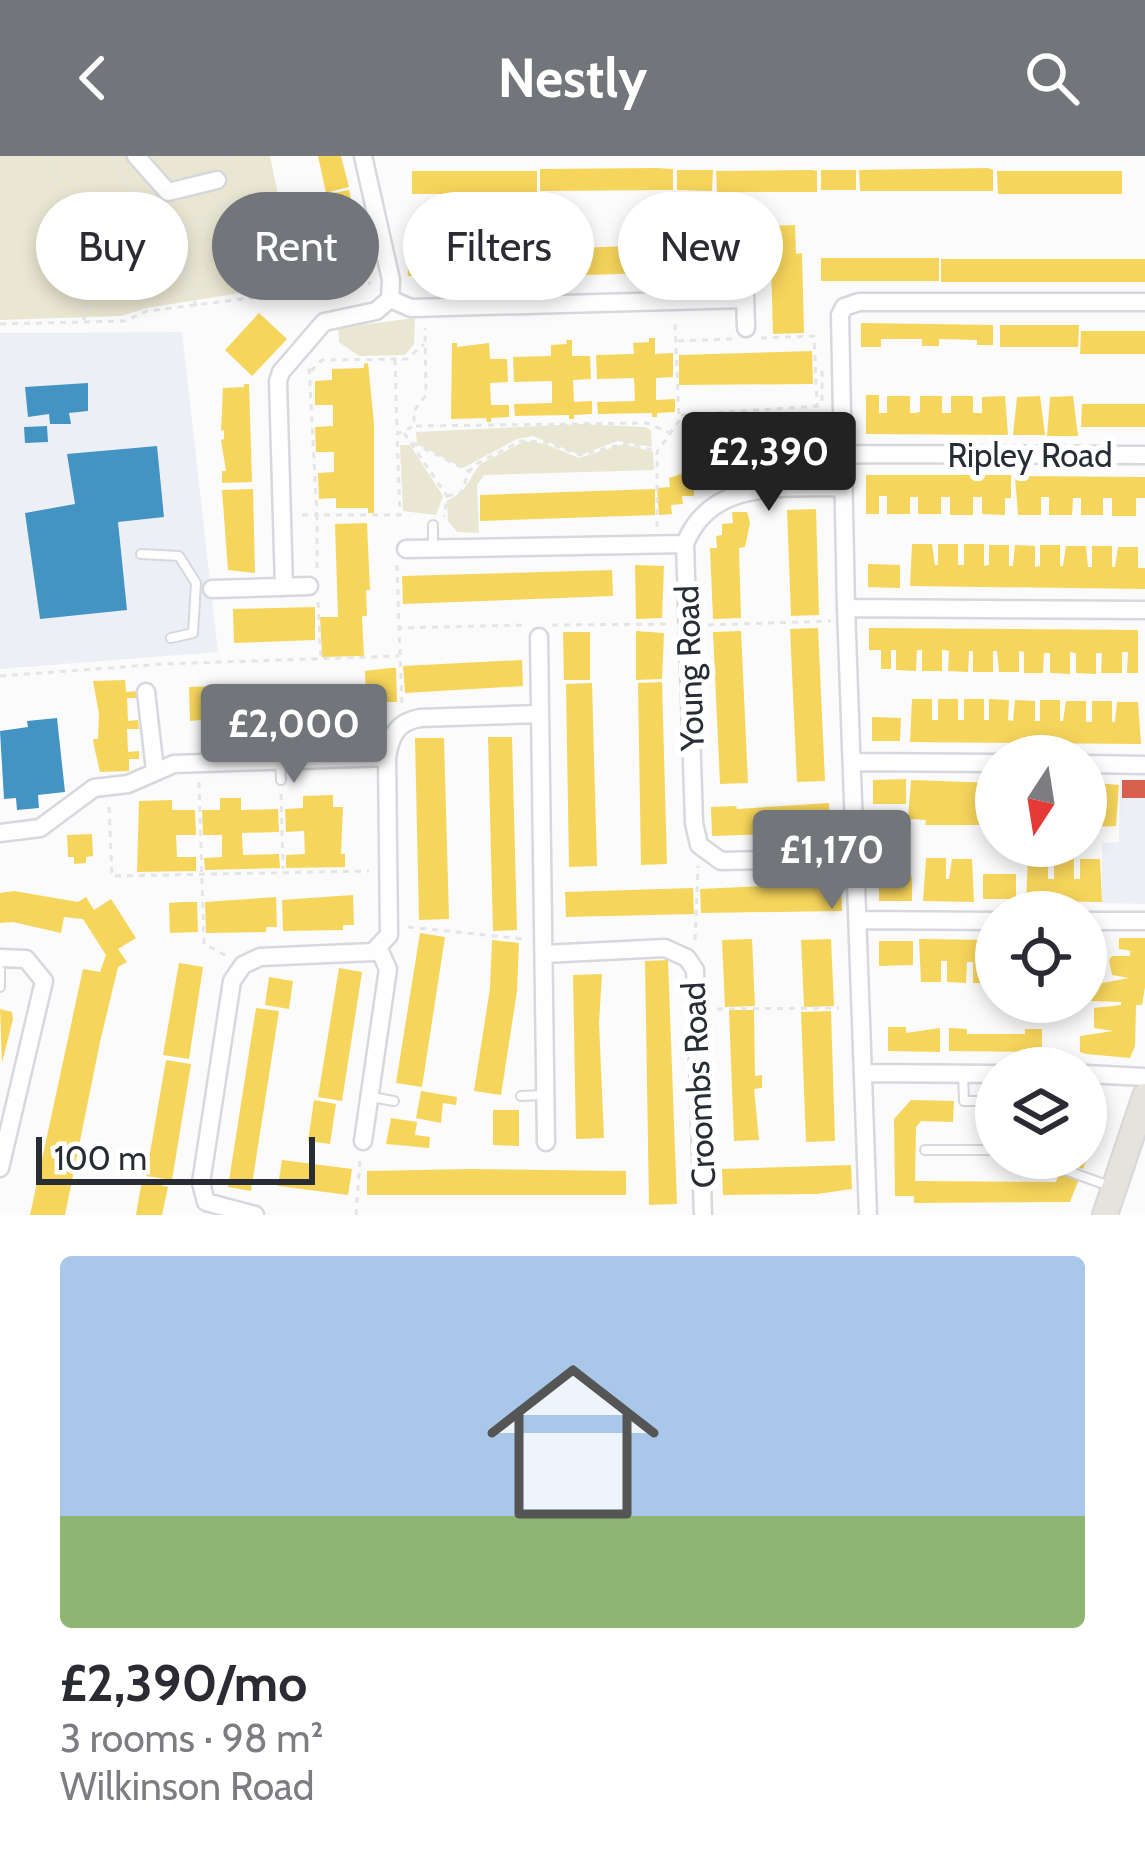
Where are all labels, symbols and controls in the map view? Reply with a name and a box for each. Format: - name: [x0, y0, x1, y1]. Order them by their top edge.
- icon: back: [60, 45, 126, 111]
- text: Nestly: [498, 45, 647, 111]
- icon: search: [1019, 45, 1085, 111]
- chip: Buy: [36, 192, 188, 300]
- chip: Rent: [212, 192, 379, 300]
- chip: Filters: [403, 192, 594, 300]
- chip: New: [618, 192, 783, 300]
- pin: £2,390: [671, 412, 867, 514]
- text: £2,390: [709, 427, 829, 475]
- street label: Ripley Road: [947, 435, 1113, 475]
- street label: Young Road: [666, 585, 712, 752]
- pin: £2,000: [196, 684, 392, 786]
- text: £2,000: [228, 699, 360, 747]
- north arrow: [975, 735, 1107, 867]
- map controls: [975, 735, 1107, 1179]
- pin: £1,170: [734, 810, 930, 912]
- text: £1,170: [780, 825, 884, 873]
- button: locate: [975, 891, 1107, 1023]
- street label: Croombs Road: [673, 981, 723, 1189]
- button: layers: [975, 1047, 1107, 1179]
- scale bar: [36, 1131, 315, 1184]
- text: 100 m: [54, 1138, 147, 1178]
- icon: home: [465, 1334, 681, 1550]
- text: £2,390/mo: [60, 1652, 307, 1714]
- text: 3 rooms · 98 m²: [60, 1714, 323, 1762]
- text: Wilkinson Road: [60, 1762, 314, 1810]

